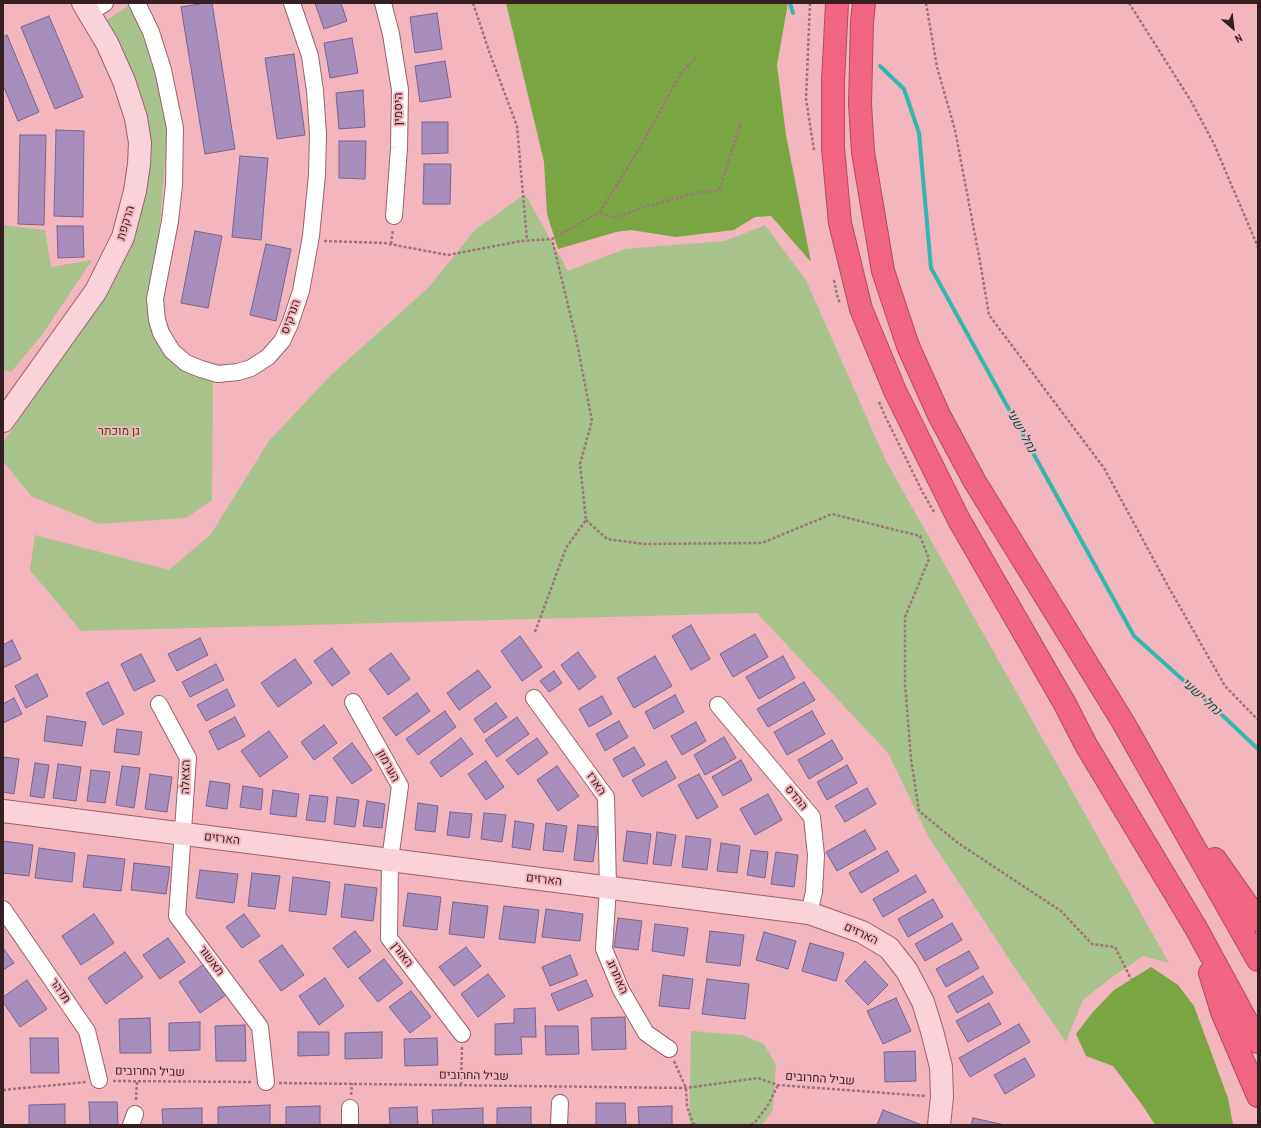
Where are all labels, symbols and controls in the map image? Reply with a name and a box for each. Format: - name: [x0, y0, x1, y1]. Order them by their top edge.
- north arrow: [1213, 8, 1253, 48]
- text: N: [1232, 31, 1245, 46]
- street label: היסמין: [392, 92, 406, 126]
- street label: הרקפת: [114, 204, 138, 242]
- street label: הנרקיס: [278, 298, 304, 336]
- water label: נחל ישעי: [1003, 406, 1039, 456]
- park label: גן מוכתר: [98, 425, 140, 439]
- water label: נחל ישעי: [1178, 675, 1224, 719]
- street label: הערמון: [373, 747, 403, 785]
- street label: הצאלה: [178, 760, 194, 794]
- street label: הארז: [583, 770, 609, 798]
- street label: ההדס: [781, 783, 811, 813]
- street label: הארזים: [203, 830, 241, 848]
- street label: הארזים: [525, 871, 563, 889]
- street label: הארזים: [842, 920, 880, 948]
- street label: האורן: [388, 940, 416, 970]
- street label: תאשור: [195, 943, 227, 979]
- street label: האתרוג: [603, 957, 631, 997]
- street label: תדהר: [46, 976, 74, 1006]
- street label: שביל החרובים: [115, 1064, 185, 1080]
- street label: שביל החרובים: [439, 1068, 509, 1084]
- street label: שביל החרובים: [785, 1069, 855, 1089]

